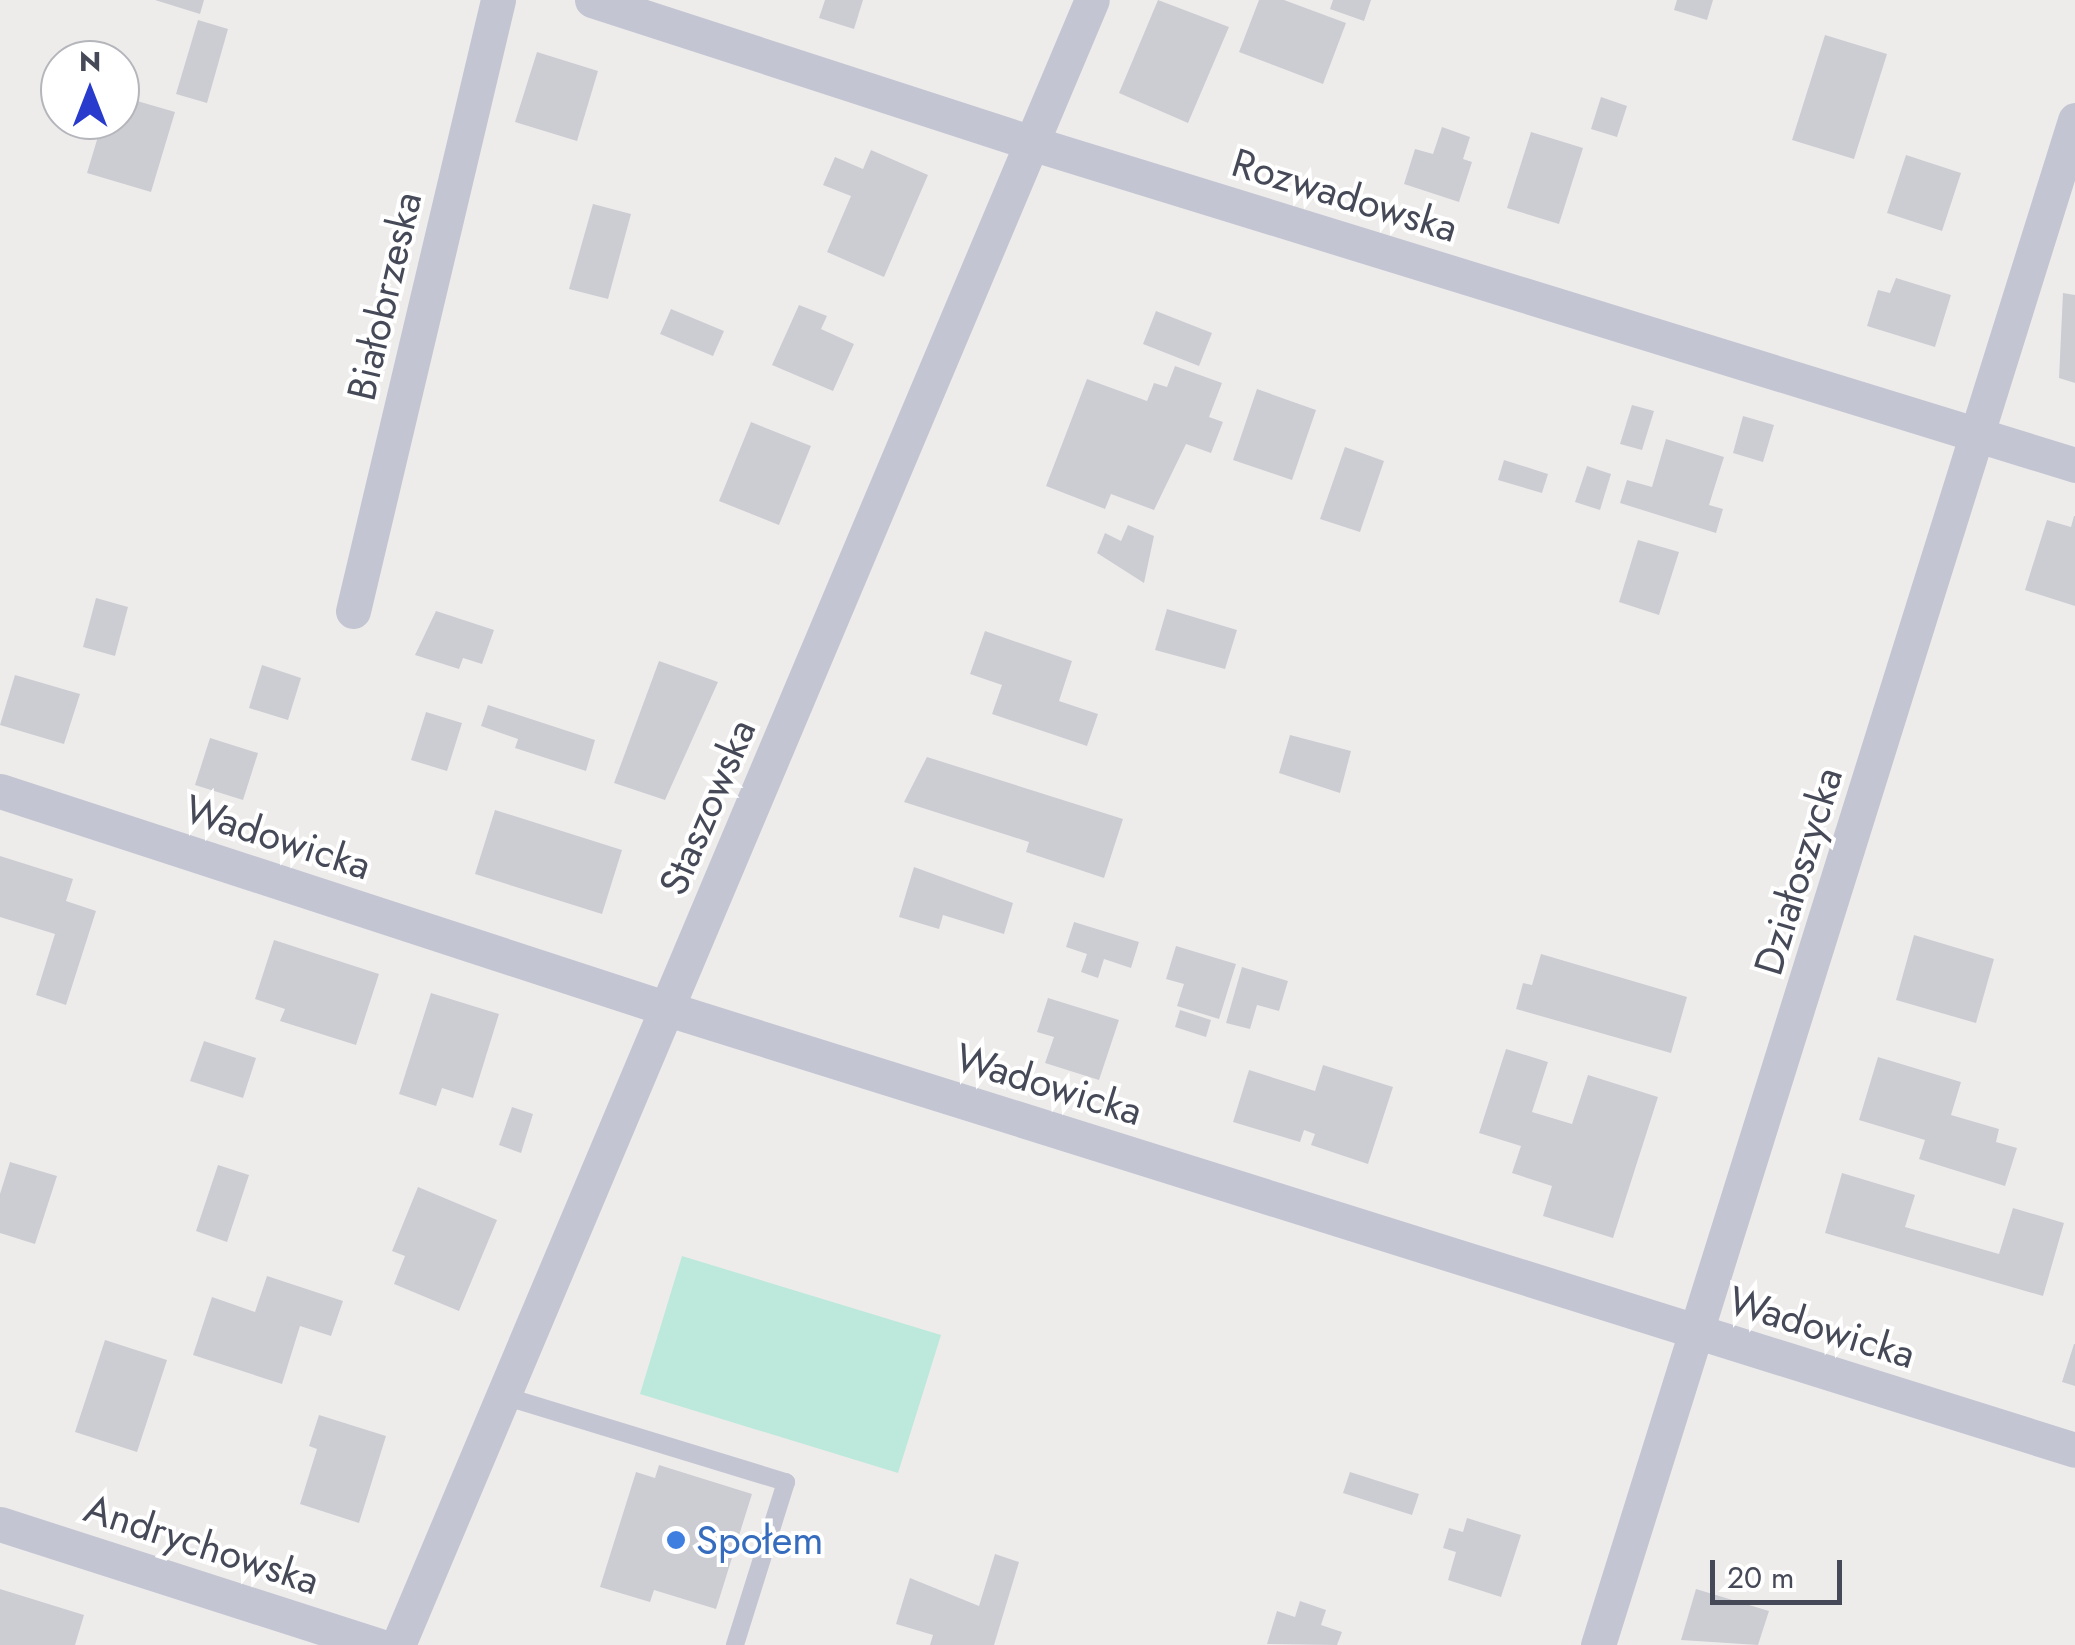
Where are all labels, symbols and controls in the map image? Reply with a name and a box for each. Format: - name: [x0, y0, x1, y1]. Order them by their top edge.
- north arrow: [40, 40, 140, 140]
- text: N: [79, 41, 101, 82]
- street label: Rozwadowska: [1226, 138, 1464, 252]
- street label: Białobrzeska: [337, 187, 431, 405]
- street label: Staszowska: [649, 712, 765, 902]
- street label: Działoszycka: [1744, 761, 1852, 981]
- street label: Wadowicka: [179, 784, 377, 890]
- street label: Wadowicka: [950, 1033, 1148, 1135]
- street label: Wadowicka: [1723, 1276, 1921, 1378]
- street label: Andrychowska: [79, 1484, 325, 1604]
- place label: Społem: [696, 1516, 824, 1564]
- marker: Społem: [665, 1529, 687, 1551]
- scale bar: [1715, 1540, 1848, 1602]
- text: 20 m: [1727, 1556, 1794, 1599]

